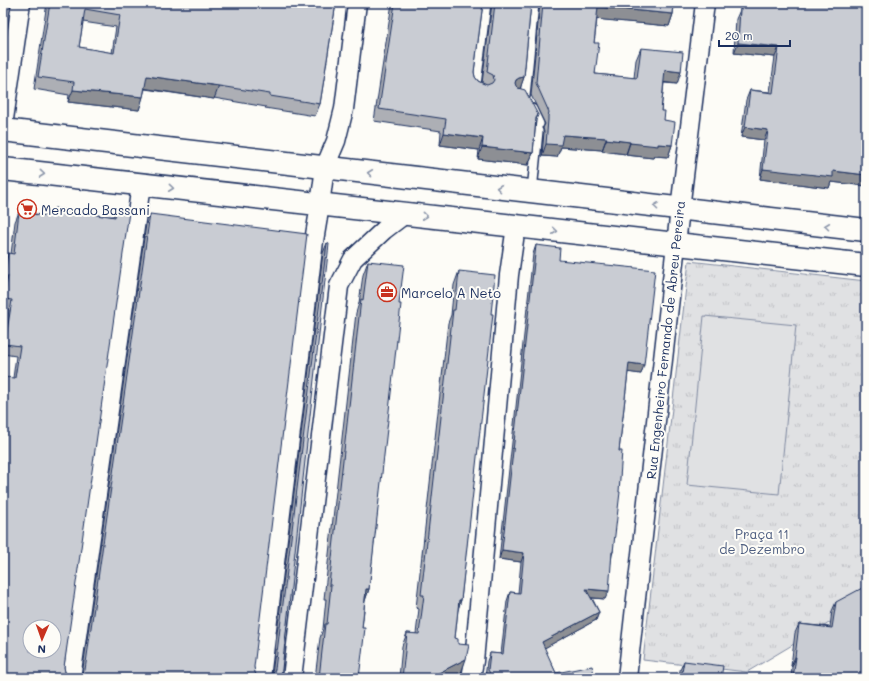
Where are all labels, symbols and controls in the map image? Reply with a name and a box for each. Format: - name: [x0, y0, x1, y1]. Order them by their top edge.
- scale bar: [719, 22, 790, 48]
- text: 20 m: [725, 27, 753, 43]
- one-way arrow: [367, 168, 373, 177]
- one-way arrow: [39, 169, 45, 178]
- one-way arrow: [168, 183, 174, 192]
- one-way arrow: [496, 183, 503, 192]
- supermarket icon: Mercado Bassani: [16, 198, 38, 220]
- street label: Rua Engenheiro Fernando de Abreu Pereira: [642, 200, 688, 480]
- place label: Mercado Bassani: [41, 201, 150, 218]
- one-way arrow: [653, 202, 659, 211]
- one-way arrow: [422, 212, 428, 221]
- one-way arrow: [824, 222, 830, 231]
- one-way arrow: [552, 226, 558, 235]
- office icon: Marcelo A Neto: [376, 281, 398, 303]
- place label: Marcelo A Neto: [401, 284, 501, 301]
- park label: Praça 11 de Dezembro: [719, 525, 805, 557]
- north arrow: [22, 619, 62, 659]
- text: N: [37, 642, 46, 657]

